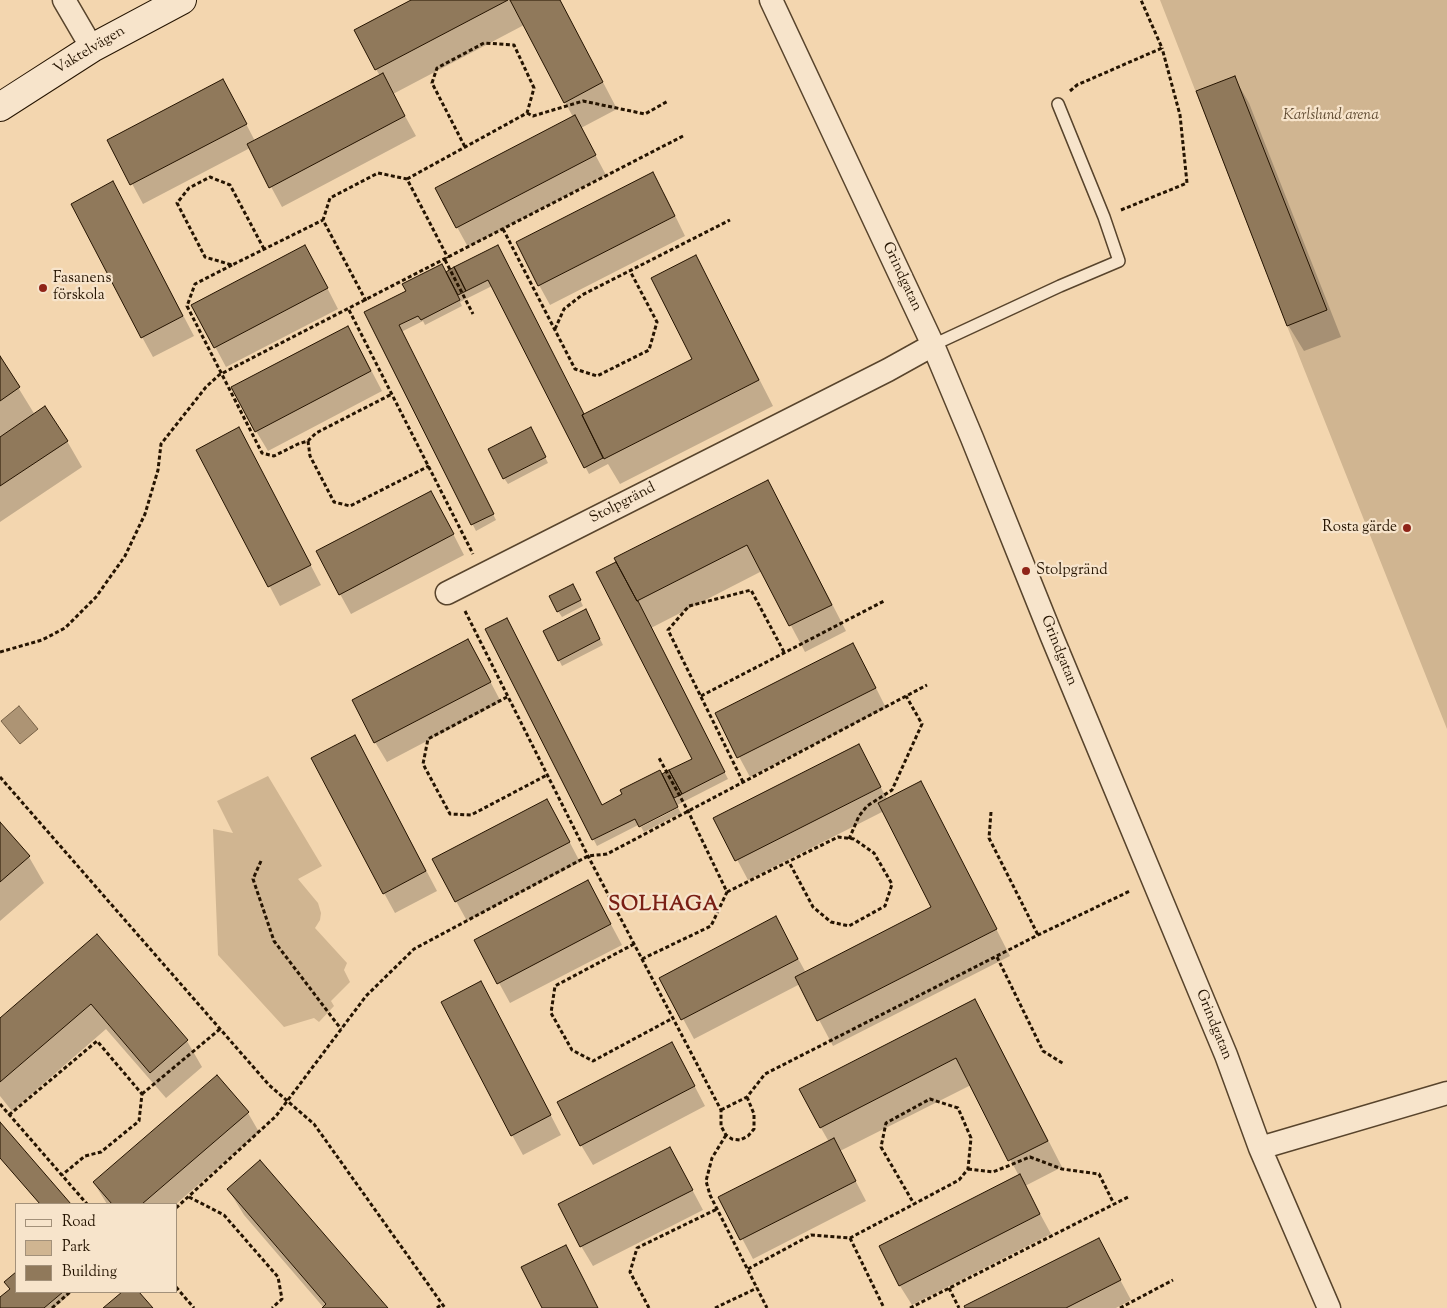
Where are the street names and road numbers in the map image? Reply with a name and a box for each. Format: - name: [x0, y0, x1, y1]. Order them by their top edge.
- street label: Vaktelvägen: [51, 23, 129, 79]
- street label: Grindgatan: [877, 240, 925, 314]
- street label: Stolpgränd: [587, 480, 659, 528]
- street label: Grindgatan: [1036, 613, 1080, 689]
- street label: Grindgatan: [1191, 987, 1235, 1063]

